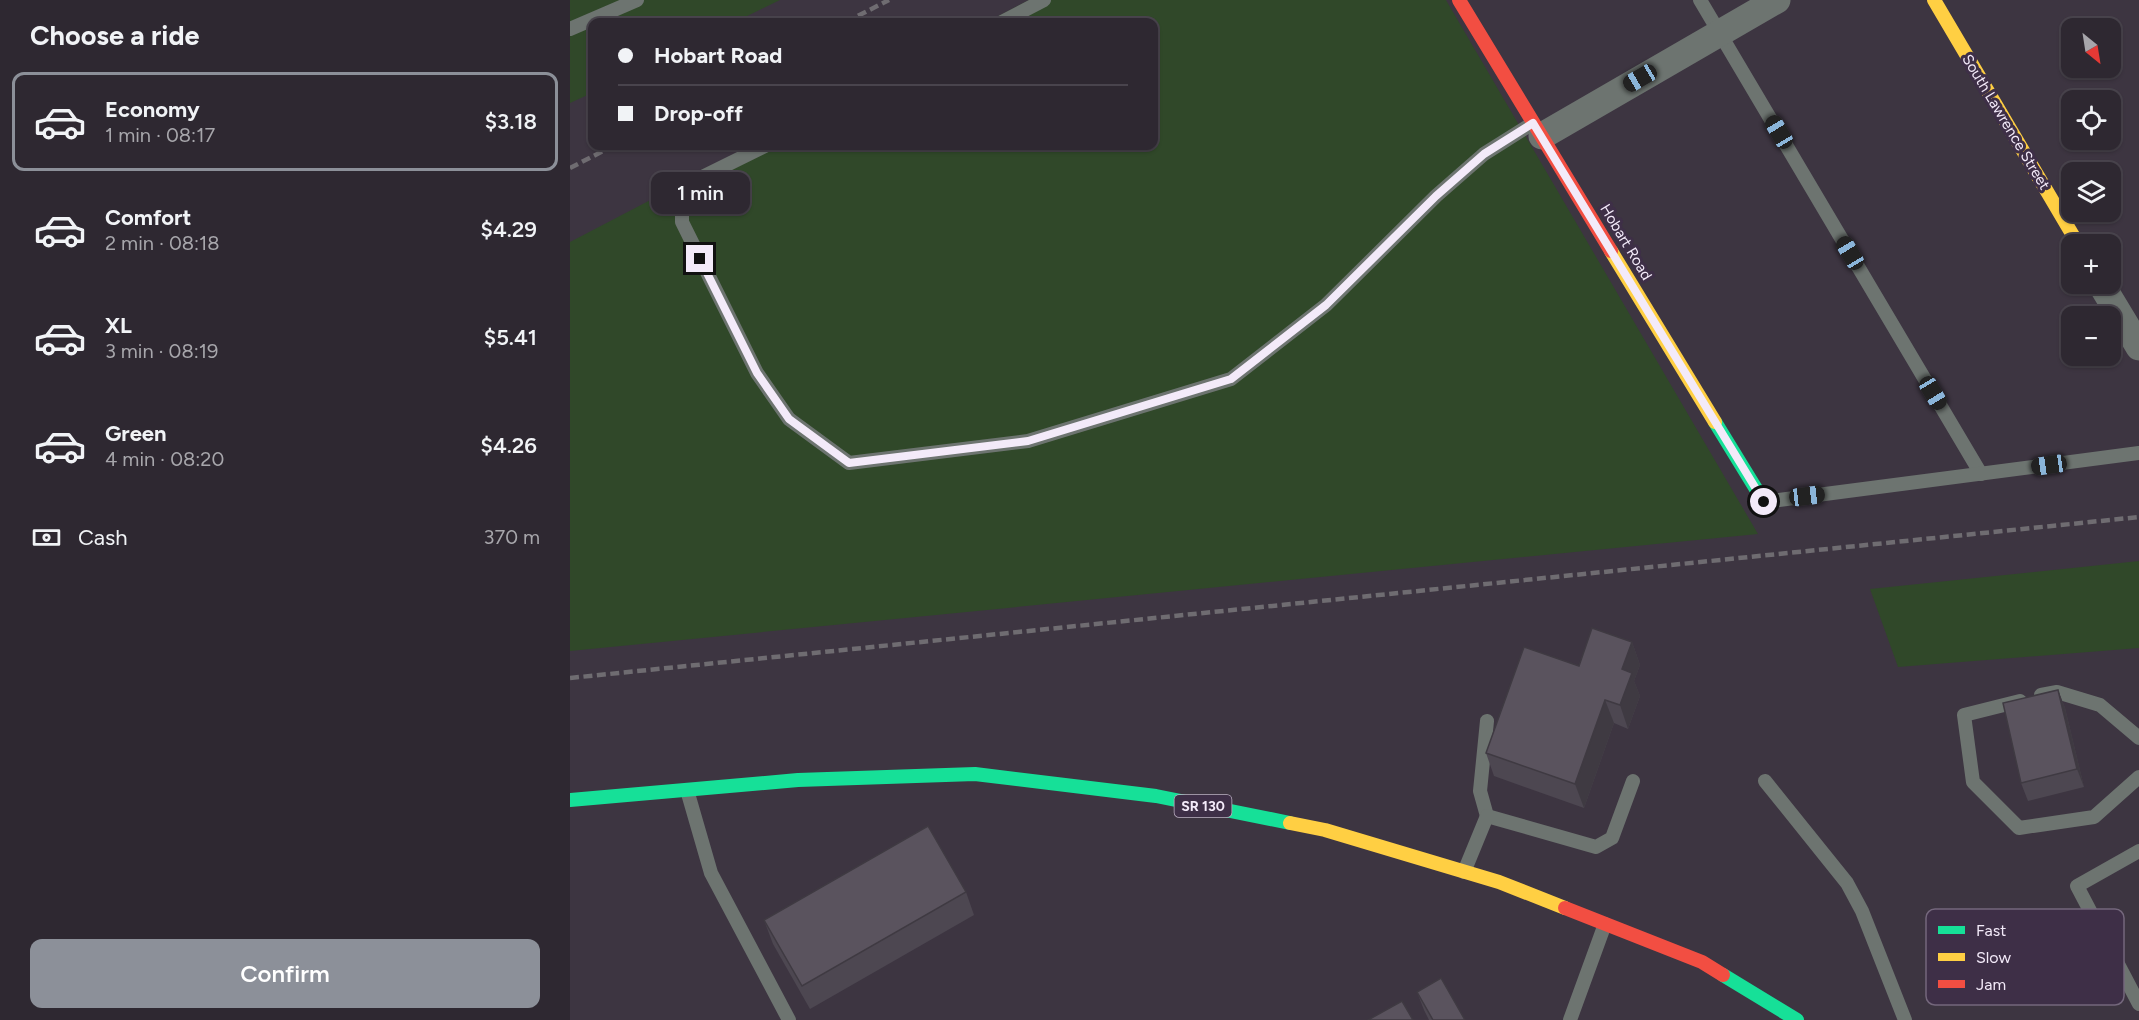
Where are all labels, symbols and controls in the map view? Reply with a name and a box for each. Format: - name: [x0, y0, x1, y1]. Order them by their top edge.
- north arrow: [2061, 18, 2121, 78]
- map controls: [2061, 18, 2121, 366]
- text: Choose a ride: [30, 19, 199, 52]
- text: Hobart Road: [654, 42, 782, 69]
- street label: South Lawrence Street: [1958, 51, 2054, 193]
- car: [1620, 61, 1660, 95]
- button: locate: [2061, 90, 2121, 150]
- icon: car: [33, 95, 87, 149]
- text: Economy: [105, 96, 200, 123]
- text: Drop-off: [654, 100, 743, 127]
- text: $3.18: [485, 108, 537, 135]
- car: [1762, 112, 1796, 152]
- text: 1 min · 08:17: [105, 123, 215, 147]
- button: layers: [2061, 162, 2121, 222]
- callout: 1 min: [650, 172, 750, 214]
- text: 1 min: [677, 181, 724, 205]
- street label: Hobart Road: [1596, 201, 1656, 283]
- icon: car: [33, 203, 87, 257]
- text: Comfort: [105, 204, 191, 231]
- text: $4.29: [481, 216, 537, 243]
- text: 2 min · 08:18: [105, 231, 220, 255]
- car: [1833, 233, 1867, 273]
- button: +: [2061, 234, 2121, 294]
- route end: [686, 245, 713, 272]
- button: −: [2061, 306, 2121, 366]
- icon: car: [33, 311, 87, 365]
- text: XL: [105, 312, 132, 339]
- text: $5.41: [484, 324, 537, 351]
- text: 3 min · 08:19: [105, 339, 218, 363]
- car: [1916, 373, 1950, 413]
- icon: car: [33, 419, 87, 473]
- text: Green: [105, 420, 167, 447]
- text: $4.26: [481, 432, 537, 459]
- text: 4 min · 08:20: [105, 447, 224, 471]
- car: [2030, 454, 2068, 476]
- car: [1788, 485, 1826, 507]
- route start: [1750, 488, 1777, 515]
- icon: cash: [30, 521, 63, 554]
- text: Cash: [78, 524, 128, 551]
- text: 370 m: [484, 525, 540, 549]
- road number: SR 130: [1174, 795, 1232, 817]
- legend: [1926, 909, 2124, 1005]
- text: Fast: [1976, 921, 2006, 940]
- button: Confirm: [30, 939, 540, 1008]
- text: Slow: [1976, 948, 2011, 967]
- text: Jam: [1976, 975, 2006, 994]

